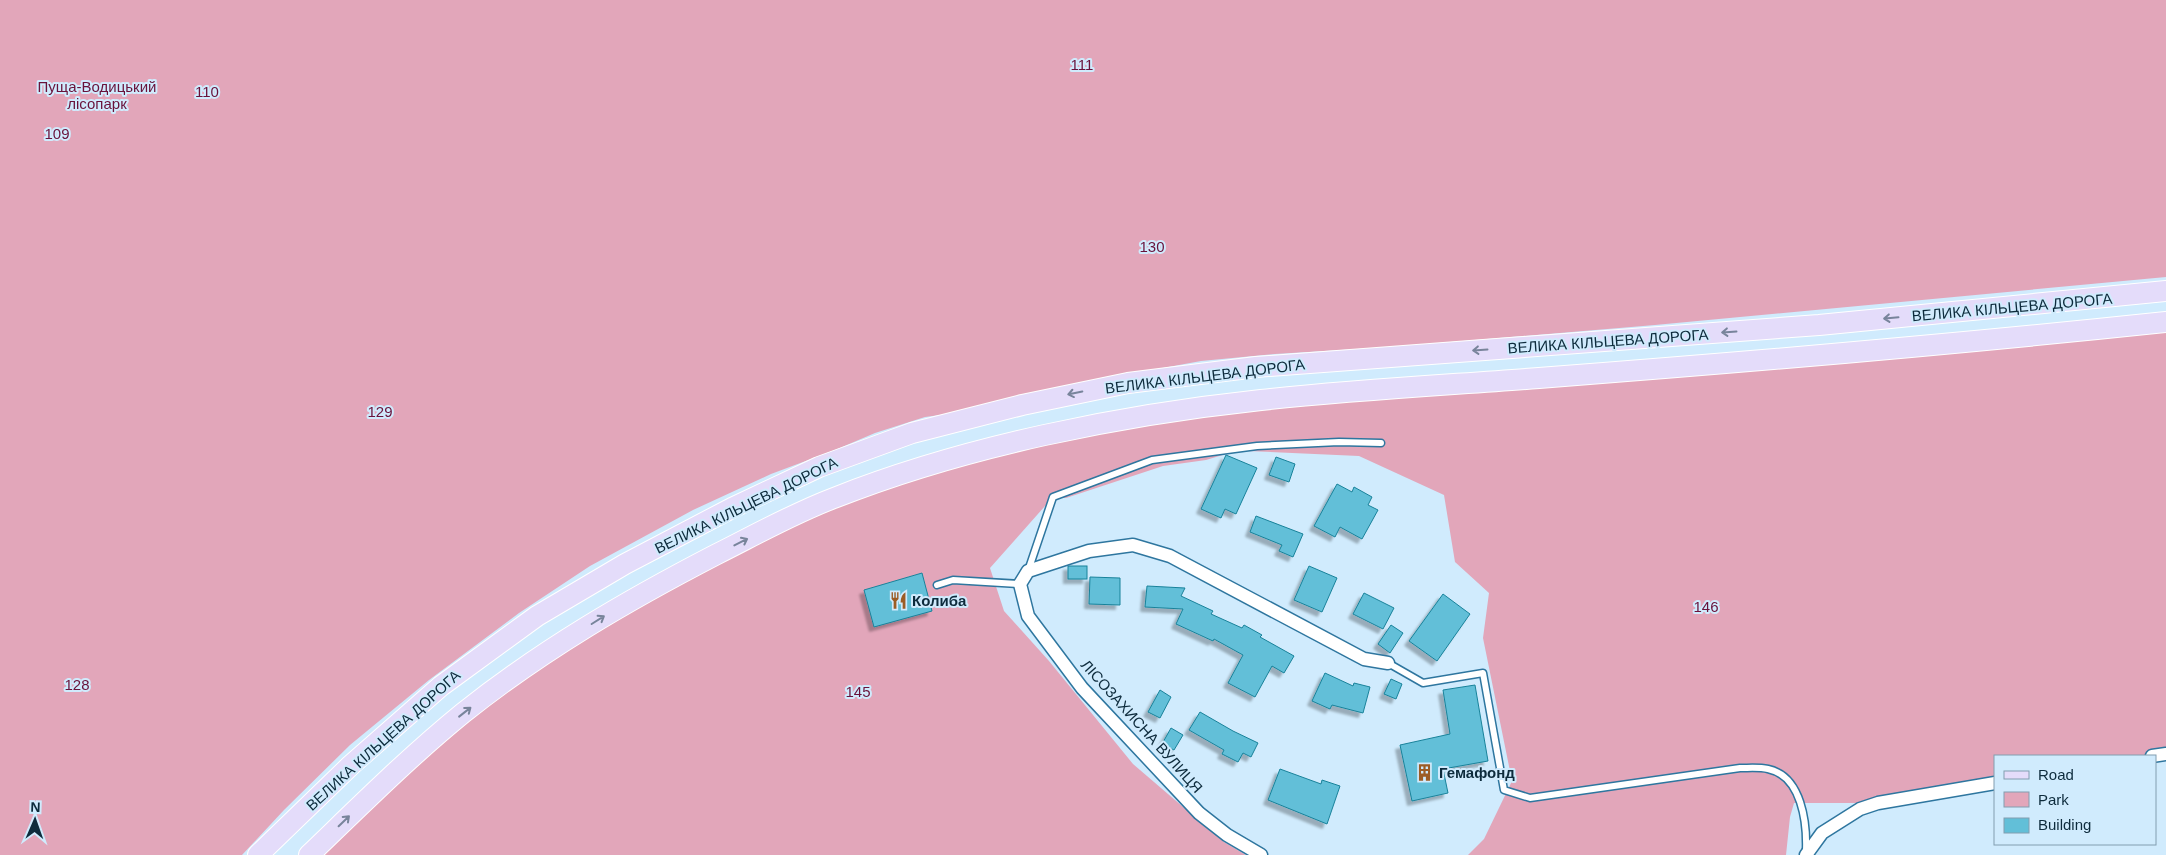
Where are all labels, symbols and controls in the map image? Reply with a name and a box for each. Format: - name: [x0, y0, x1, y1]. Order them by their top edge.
- park label: 111: [1071, 56, 1093, 73]
- park label: Пуща-Водицький лісопарк: [38, 78, 156, 112]
- park label: 110: [195, 83, 219, 100]
- park label: 109: [44, 125, 70, 142]
- park label: 130: [1139, 238, 1165, 255]
- street label: ВЕЛИКА КІЛЬЦЕВА ДОРОГА: [1911, 290, 2113, 324]
- one-way arrow: [1883, 313, 1899, 323]
- street label: ВЕЛИКА КІЛЬЦЕВА ДОРОГА: [1507, 326, 1709, 356]
- one-way arrow: [1721, 327, 1737, 336]
- one-way arrow: [1472, 345, 1488, 355]
- street label: ВЕЛИКА КІЛЬЦЕВА ДОРОГА: [1104, 355, 1306, 397]
- one-way arrow: [1067, 389, 1083, 399]
- park label: 129: [367, 403, 393, 420]
- street label: ВЕЛИКА КІЛЬЦЕВА ДОРОГА: [652, 453, 840, 557]
- one-way arrow: [733, 537, 748, 546]
- restaurant icon: Колиба: [888, 590, 908, 610]
- place label: Колиба: [912, 592, 967, 609]
- park label: 146: [1693, 598, 1719, 615]
- one-way arrow: [591, 614, 605, 624]
- street label: ЛІСОЗАХИСНА ВУЛИЦЯ: [1078, 656, 1206, 796]
- street label: ВЕЛИКА КІЛЬЦЕВА ДОРОГА: [303, 666, 463, 814]
- park label: 128: [64, 676, 90, 693]
- park label: 145: [845, 683, 871, 700]
- one-way arrow: [458, 707, 471, 718]
- legend: [1994, 755, 2156, 845]
- building icon: Гемафонд: [1415, 762, 1435, 782]
- place label: Гемафонд: [1439, 764, 1515, 781]
- text: Road: [2038, 766, 2074, 783]
- text: Park: [2038, 791, 2069, 808]
- north arrow: [10, 795, 60, 845]
- text: N: [30, 799, 41, 815]
- one-way arrow: [338, 815, 351, 827]
- text: Building: [2038, 816, 2091, 833]

